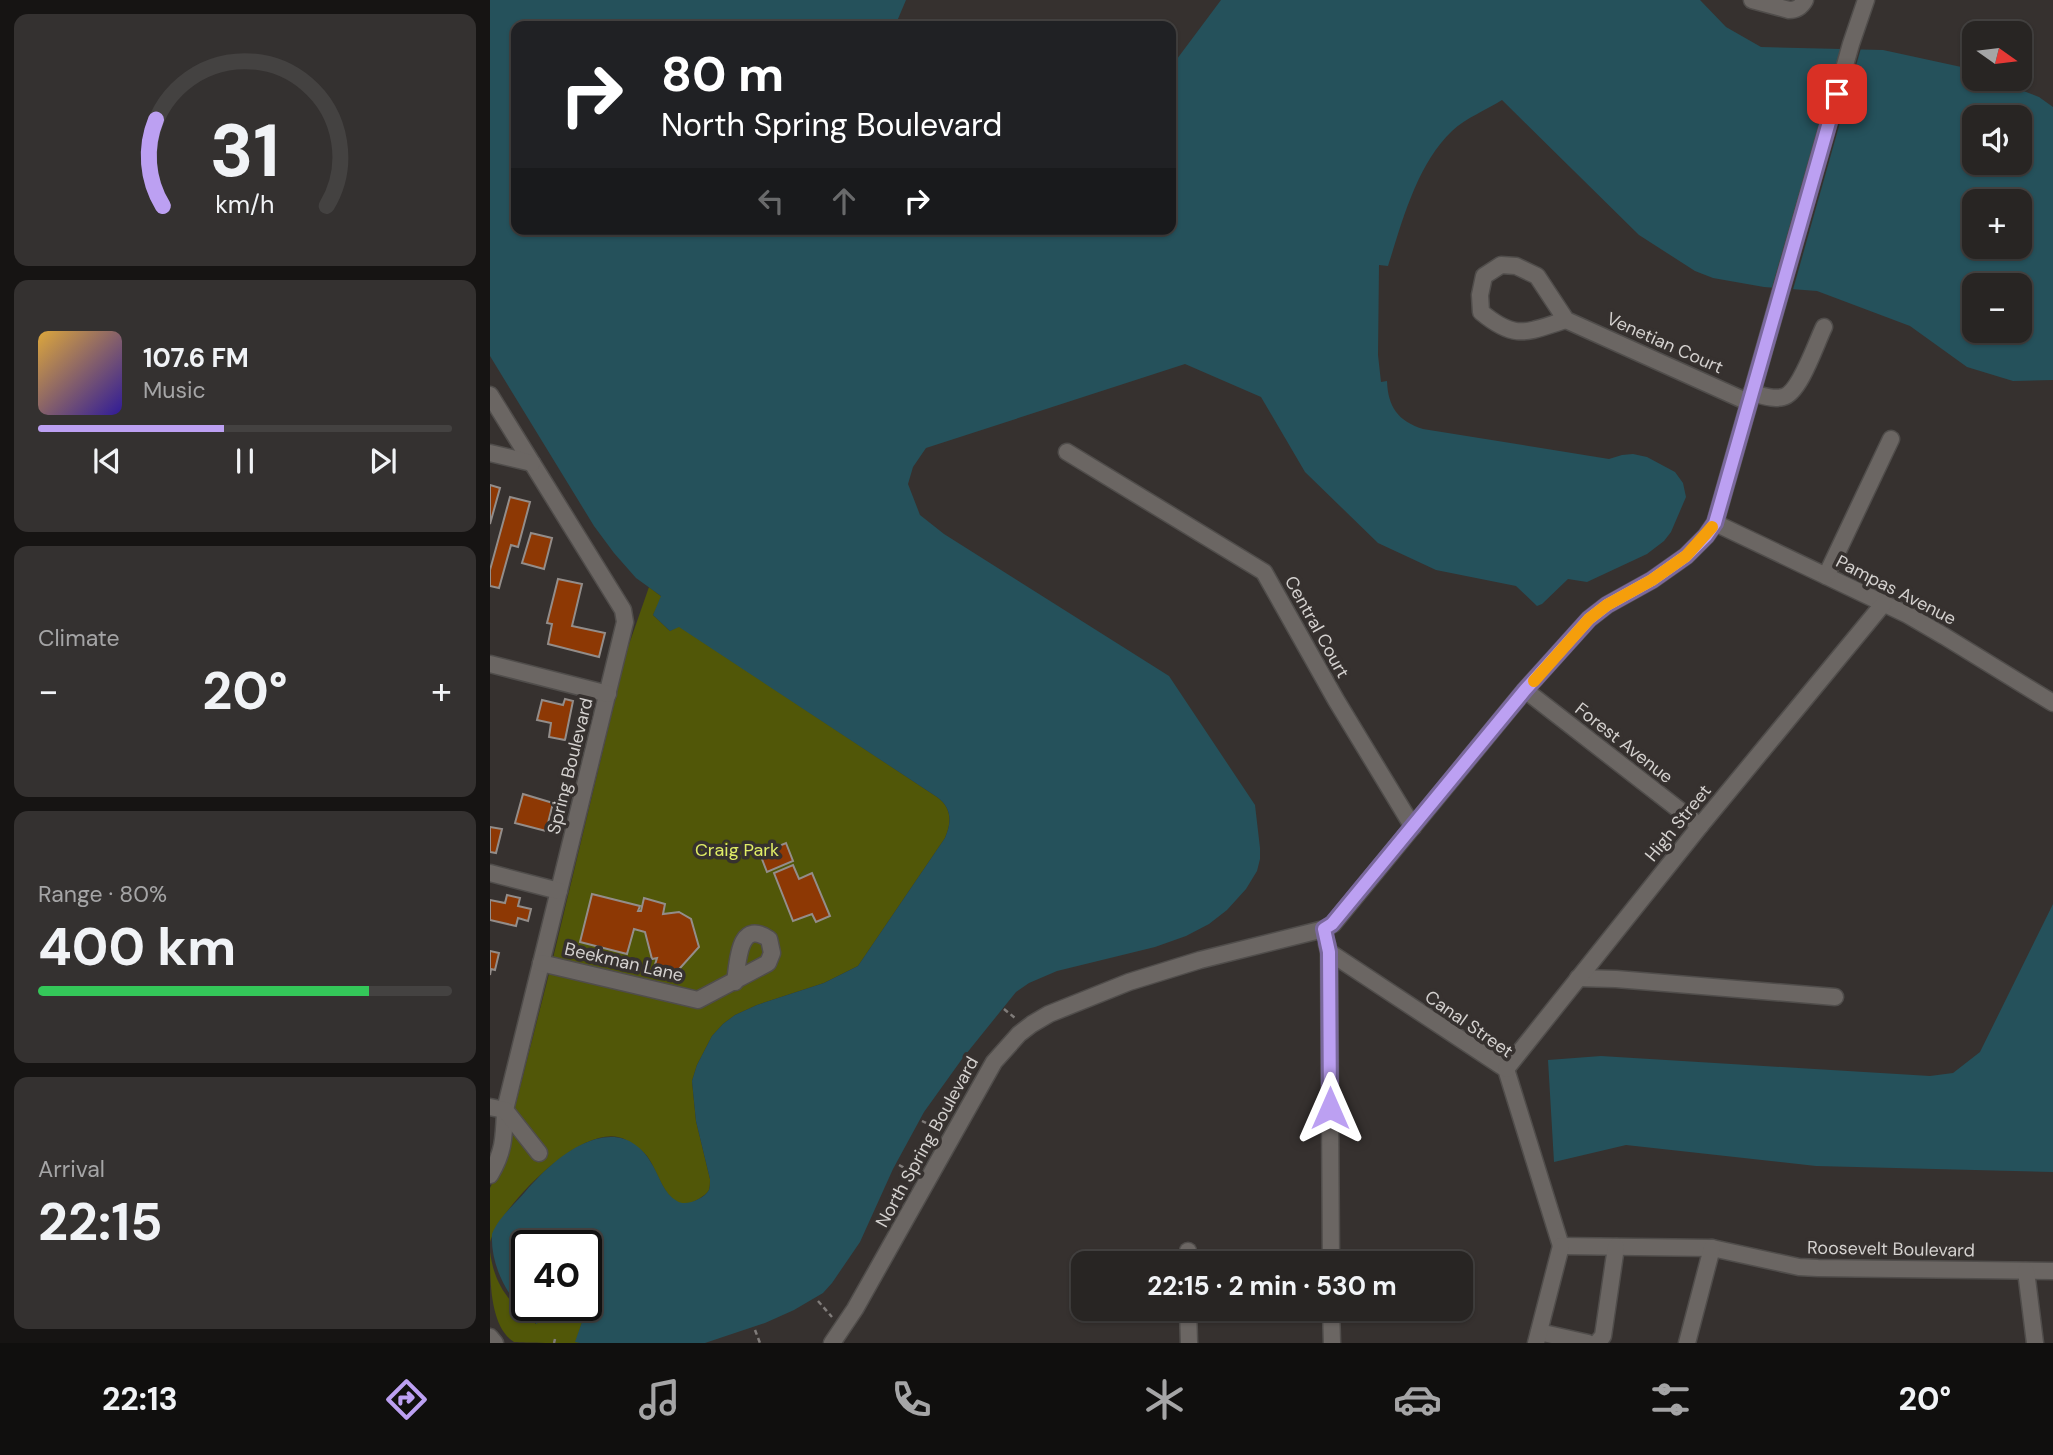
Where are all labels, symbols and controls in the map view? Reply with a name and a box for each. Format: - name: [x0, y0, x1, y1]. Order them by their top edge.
- north arrow: [1962, 21, 2032, 91]
- map controls: [1962, 21, 2032, 343]
- text: 80 m: [661, 42, 784, 106]
- icon: right: [546, 49, 637, 140]
- pin: [1807, 64, 1867, 124]
- icon: arrive: [1818, 75, 1856, 113]
- text: 31: [210, 104, 280, 199]
- text: North Spring Boulevard: [661, 104, 1002, 146]
- button: sound: [1962, 105, 2032, 175]
- icon: left: [752, 182, 790, 220]
- icon: ahead: [825, 182, 863, 220]
- icon: right: [898, 182, 936, 220]
- text: km/h: [215, 188, 275, 221]
- button: +: [1962, 189, 2032, 259]
- button: −: [1962, 273, 2032, 343]
- street label: Venetian Court: [1603, 307, 1727, 379]
- text: 107.6 FM: [143, 341, 249, 375]
- text: Music: [143, 375, 206, 405]
- icon: previous: [88, 442, 126, 480]
- icon: pause: [226, 442, 264, 480]
- icon: next: [364, 442, 402, 480]
- street label: Pampas Avenue: [1832, 549, 1960, 631]
- street label: Central Court: [1279, 572, 1355, 682]
- text: Climate: [38, 623, 120, 653]
- text: 20°: [202, 657, 288, 725]
- text: −: [38, 666, 59, 716]
- text: +: [431, 666, 452, 716]
- street label: Spring Boulevard: [541, 695, 599, 837]
- street label: Forest Avenue: [1570, 697, 1678, 789]
- street label: High Street: [1639, 779, 1717, 867]
- park label: Craig Park: [695, 838, 779, 862]
- text: Range · 80%: [38, 879, 167, 909]
- text: 400 km: [38, 913, 236, 981]
- street label: Beekman Lane: [562, 937, 686, 987]
- street label: Canal Street: [1420, 985, 1518, 1063]
- street label: North Spring Boulevard: [870, 1052, 984, 1232]
- position arrow: [1293, 1071, 1367, 1145]
- text: Arrival: [38, 1154, 105, 1184]
- text: 22:15: [38, 1188, 163, 1256]
- speed limit sign: 40: [511, 1230, 602, 1321]
- street label: Roosevelt Boulevard: [1807, 1236, 1975, 1262]
- text: 22:15 · 2 min · 530 m: [1147, 1269, 1397, 1303]
- icon: directions: [382, 1375, 431, 1424]
- icon: music: [635, 1375, 684, 1424]
- icon: phone: [887, 1375, 936, 1424]
- icon: climate: [1140, 1375, 1189, 1424]
- icon: car: [1393, 1375, 1442, 1424]
- icon: filters: [1646, 1375, 1695, 1424]
- text: 22:13: [102, 1378, 178, 1420]
- text: 20°: [1899, 1378, 1951, 1420]

